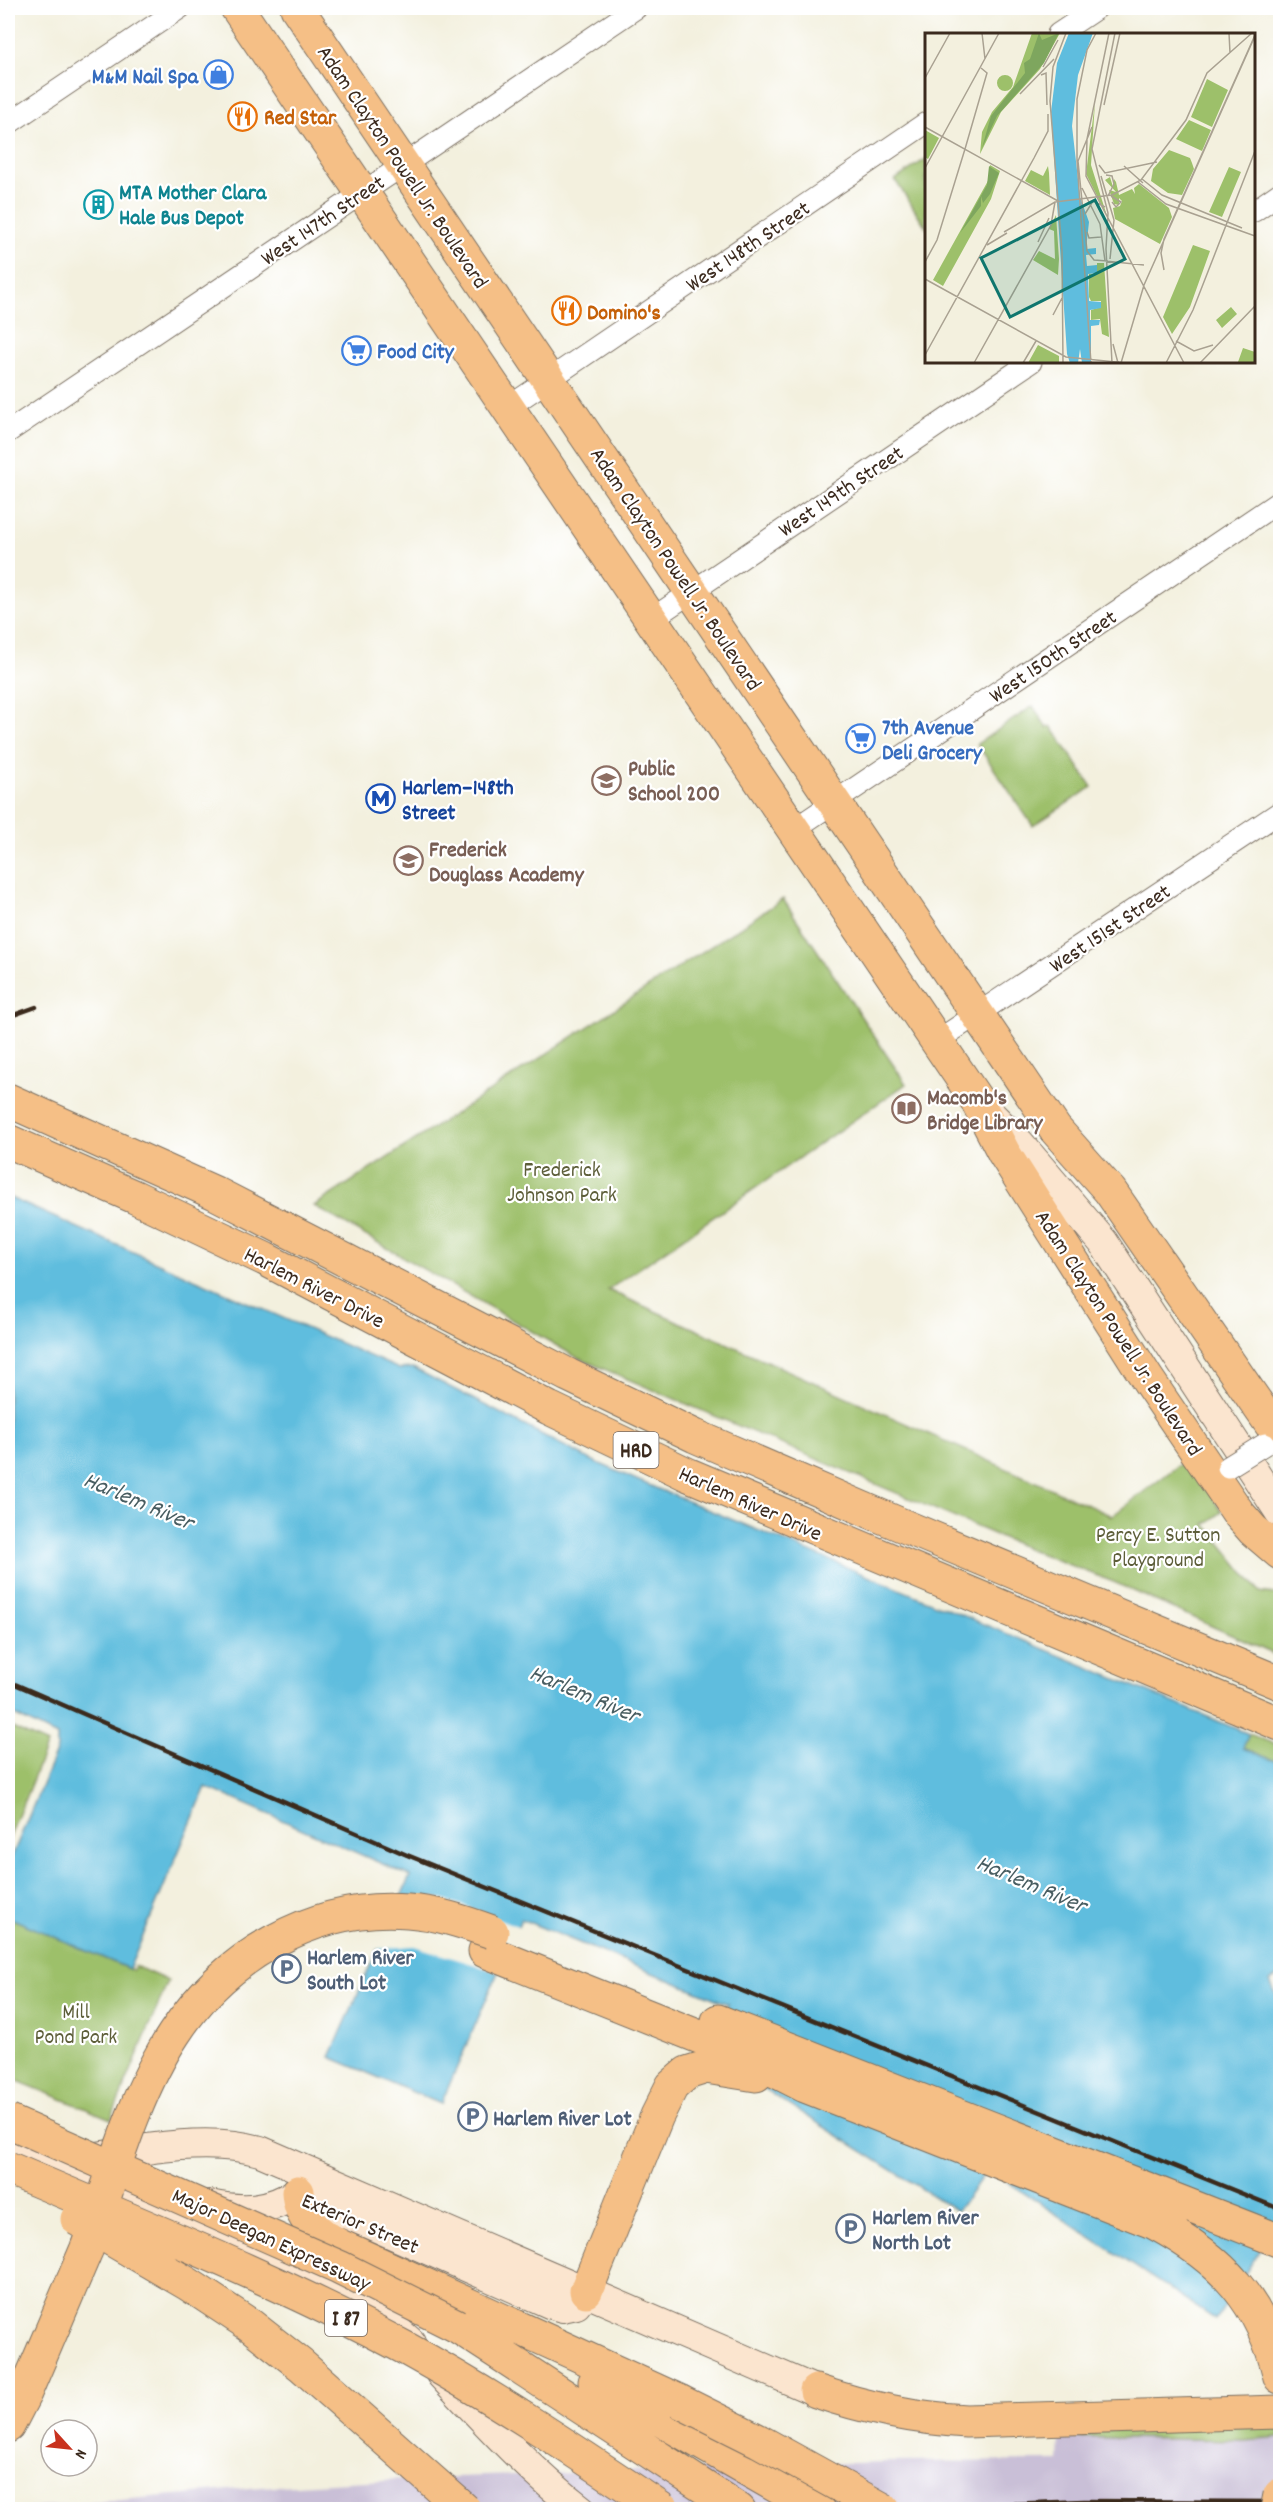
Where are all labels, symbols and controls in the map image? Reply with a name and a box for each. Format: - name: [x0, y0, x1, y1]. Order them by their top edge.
- inset map: [925, 33, 1255, 363]
- street label: Adam Clayton Powell Jr. Boulevard: [308, 40, 494, 296]
- shop icon: M&M Nail Spa: [203, 59, 235, 91]
- place label: M&M Nail Spa: [92, 63, 199, 94]
- restaurant icon: Red Star: [227, 100, 259, 132]
- place label: Red Star: [264, 104, 337, 135]
- street label: West 147th Street: [256, 169, 392, 275]
- place label: MTA Mother Clara Hale Bus Depot: [119, 179, 267, 235]
- building icon: MTA Mother Clara Hale Bus Depot: [82, 188, 114, 220]
- street label: West 148th Street: [681, 195, 817, 301]
- restaurant icon: Domino's: [550, 295, 582, 327]
- place label: Domino's: [587, 299, 661, 330]
- supermarket icon: Food City: [340, 334, 372, 366]
- place label: Food City: [377, 338, 455, 369]
- street label: West 149th Street: [773, 439, 911, 546]
- street label: Adam Clayton Powell Jr. Boulevard: [581, 442, 767, 698]
- street label: West 150th Street: [984, 604, 1124, 712]
- place label: 7th Avenue Deli Grocery: [882, 714, 983, 770]
- supermarket icon: 7th Avenue Deli Grocery: [845, 723, 877, 755]
- place label: Public School 200: [628, 755, 720, 811]
- school or university icon: Public School 200: [591, 764, 623, 796]
- place label: Harlem–148th Street: [402, 774, 514, 830]
- metro station icon: Harlem–148th Street: [365, 783, 397, 815]
- place label: Frederick Douglass Academy: [429, 836, 585, 892]
- school or university icon: Frederick Douglass Academy: [392, 845, 424, 877]
- street label: West 151st Street: [1044, 878, 1178, 982]
- place label: Macomb's Bridge Library: [927, 1084, 1043, 1140]
- library icon: Macomb's Bridge Library: [890, 1093, 922, 1125]
- park label: Frederick Johnson Park: [507, 1156, 617, 1212]
- street label: Adam Clayton Powell Jr. Boulevard: [1026, 1205, 1208, 1463]
- street label: Harlem River Drive: [238, 1240, 389, 1338]
- road number: HRD: [614, 1432, 658, 1468]
- street label: Harlem River Drive: [673, 1460, 826, 1551]
- water label: Harlem River: [78, 1464, 201, 1542]
- park label: Percy E. Sutton Playground: [1096, 1521, 1220, 1577]
- water label: Harlem River: [524, 1657, 647, 1735]
- water label: Harlem River: [971, 1847, 1094, 1925]
- place label: Harlem River South Lot: [307, 1944, 414, 2000]
- parking icon: Harlem River South Lot: [270, 1953, 302, 1985]
- park label: Mill Pond Park: [35, 1998, 117, 2054]
- parking icon: Harlem River Lot: [456, 2101, 488, 2133]
- place label: Harlem River Lot: [493, 2105, 632, 2136]
- street label: Major Deegan Expressway: [166, 2182, 376, 2301]
- street label: Exterior Street: [296, 2187, 423, 2264]
- place label: Harlem River North Lot: [872, 2204, 979, 2260]
- parking icon: Harlem River North Lot: [835, 2213, 867, 2245]
- road number: I 87: [325, 2300, 367, 2336]
- north arrow: [39, 2418, 99, 2478]
- text: N: [68, 2445, 92, 2463]

